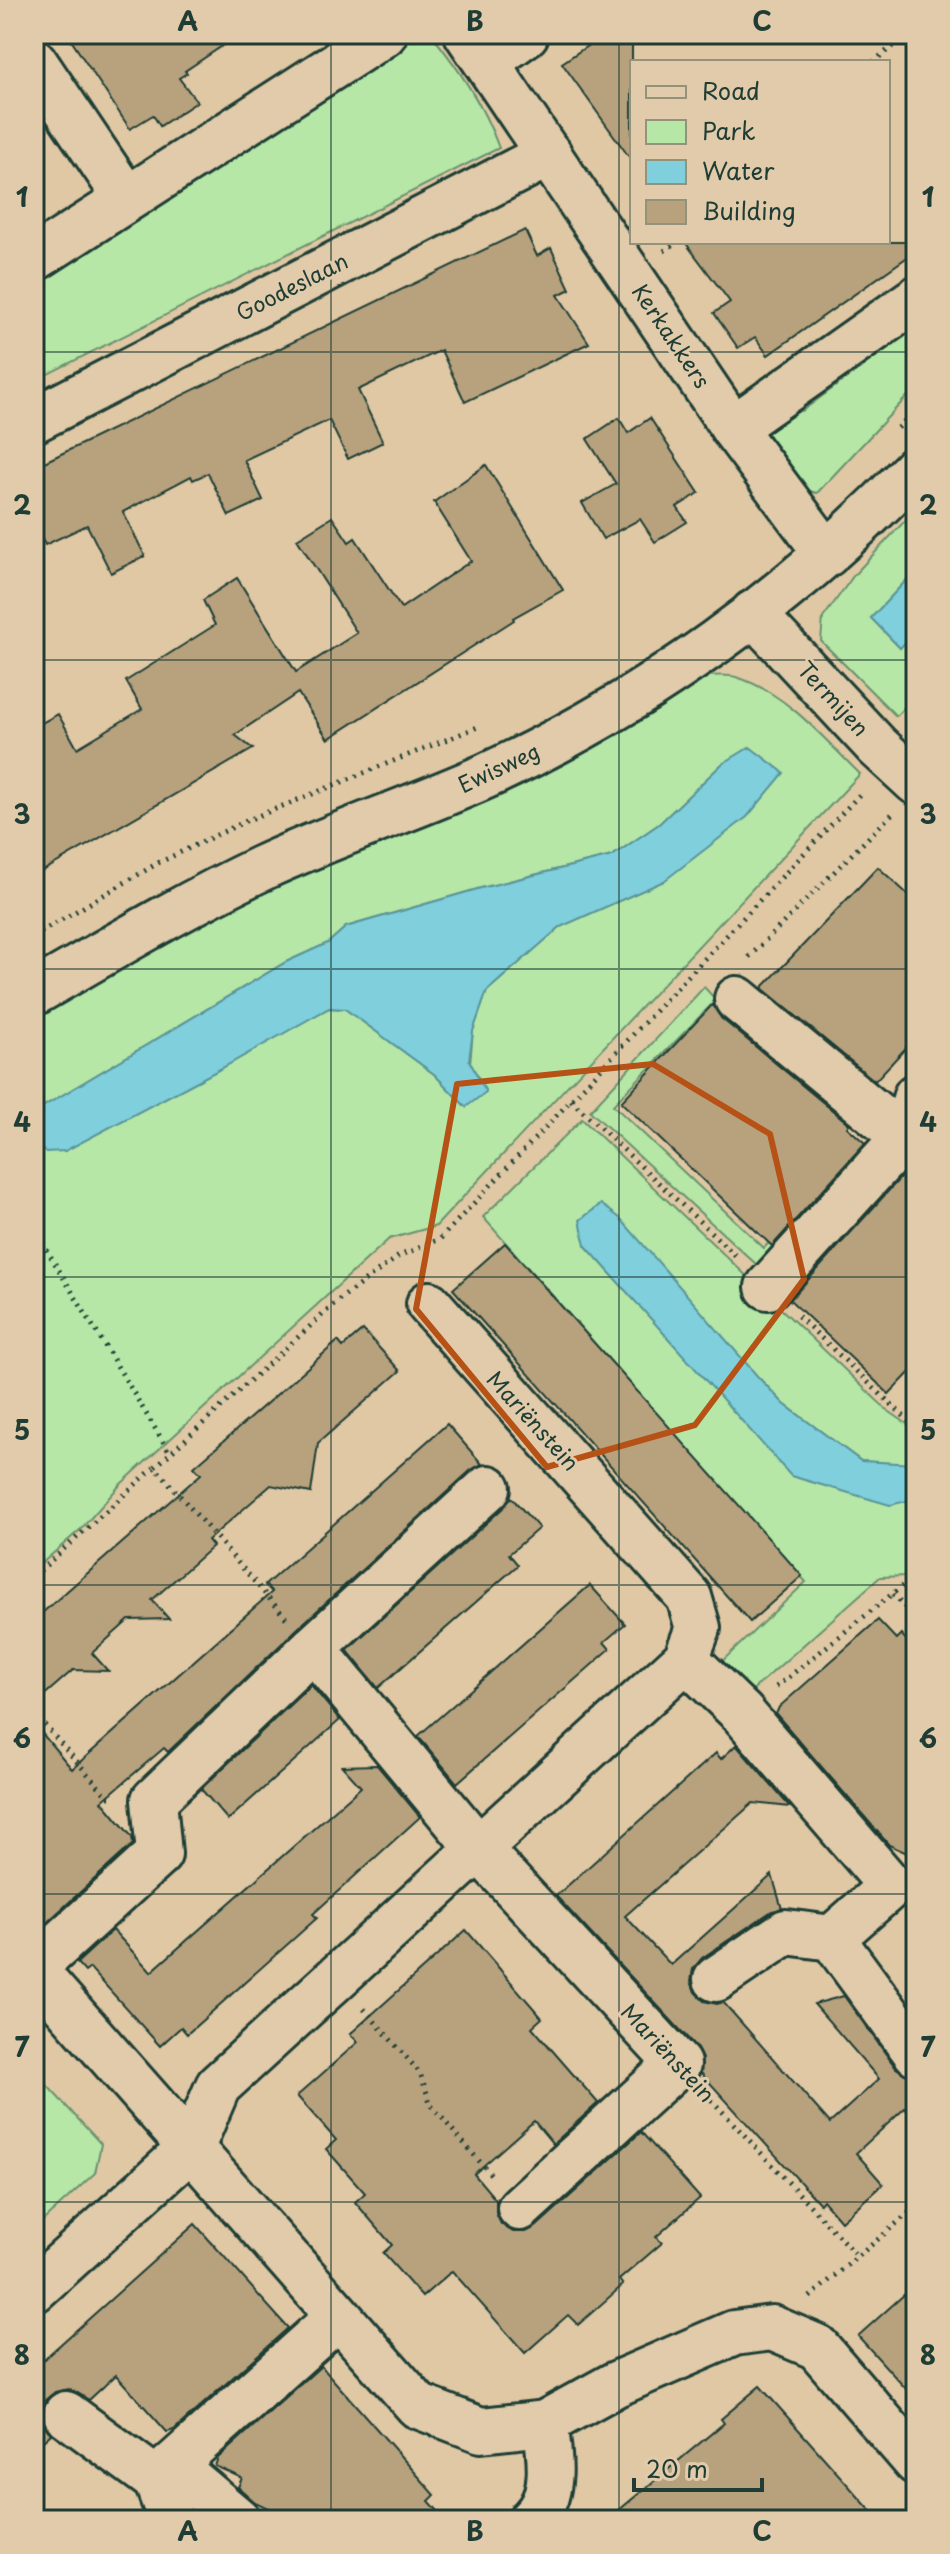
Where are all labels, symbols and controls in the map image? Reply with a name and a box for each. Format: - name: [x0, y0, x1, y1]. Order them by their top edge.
- text: A: [178, 1, 198, 40]
- text: B: [466, 1, 484, 40]
- text: C: [752, 1, 772, 40]
- legend: [630, 60, 890, 244]
- text: Road: [702, 72, 760, 108]
- text: Park: [702, 112, 756, 148]
- text: Water: [702, 152, 775, 188]
- text: 1: [16, 177, 28, 216]
- text: 1: [922, 177, 934, 216]
- text: Building: [702, 192, 796, 228]
- street label: Goodeslaan: [229, 243, 353, 328]
- street label: Kerkakkers: [625, 276, 720, 394]
- text: 2: [13, 485, 31, 524]
- text: 2: [919, 485, 937, 524]
- street label: Termijen: [791, 653, 878, 743]
- street label: Ewisweg: [452, 733, 545, 800]
- text: 3: [13, 794, 31, 833]
- text: 3: [919, 794, 937, 833]
- text: 4: [13, 1102, 31, 1141]
- text: 4: [919, 1102, 937, 1141]
- street label: Mariënstein: [480, 1363, 588, 1477]
- text: 5: [14, 1410, 30, 1449]
- text: 5: [920, 1410, 936, 1449]
- text: 6: [13, 1718, 31, 1757]
- text: 6: [919, 1718, 937, 1757]
- street label: Mariënstein: [614, 1995, 724, 2109]
- text: 7: [15, 2027, 30, 2066]
- text: 7: [921, 2027, 936, 2066]
- text: 8: [14, 2335, 30, 2374]
- text: 8: [920, 2335, 936, 2374]
- scale bar: [634, 2442, 762, 2492]
- text: 20 m: [646, 2450, 708, 2486]
- text: A: [178, 2511, 198, 2550]
- text: B: [466, 2511, 484, 2550]
- text: C: [752, 2511, 772, 2550]

